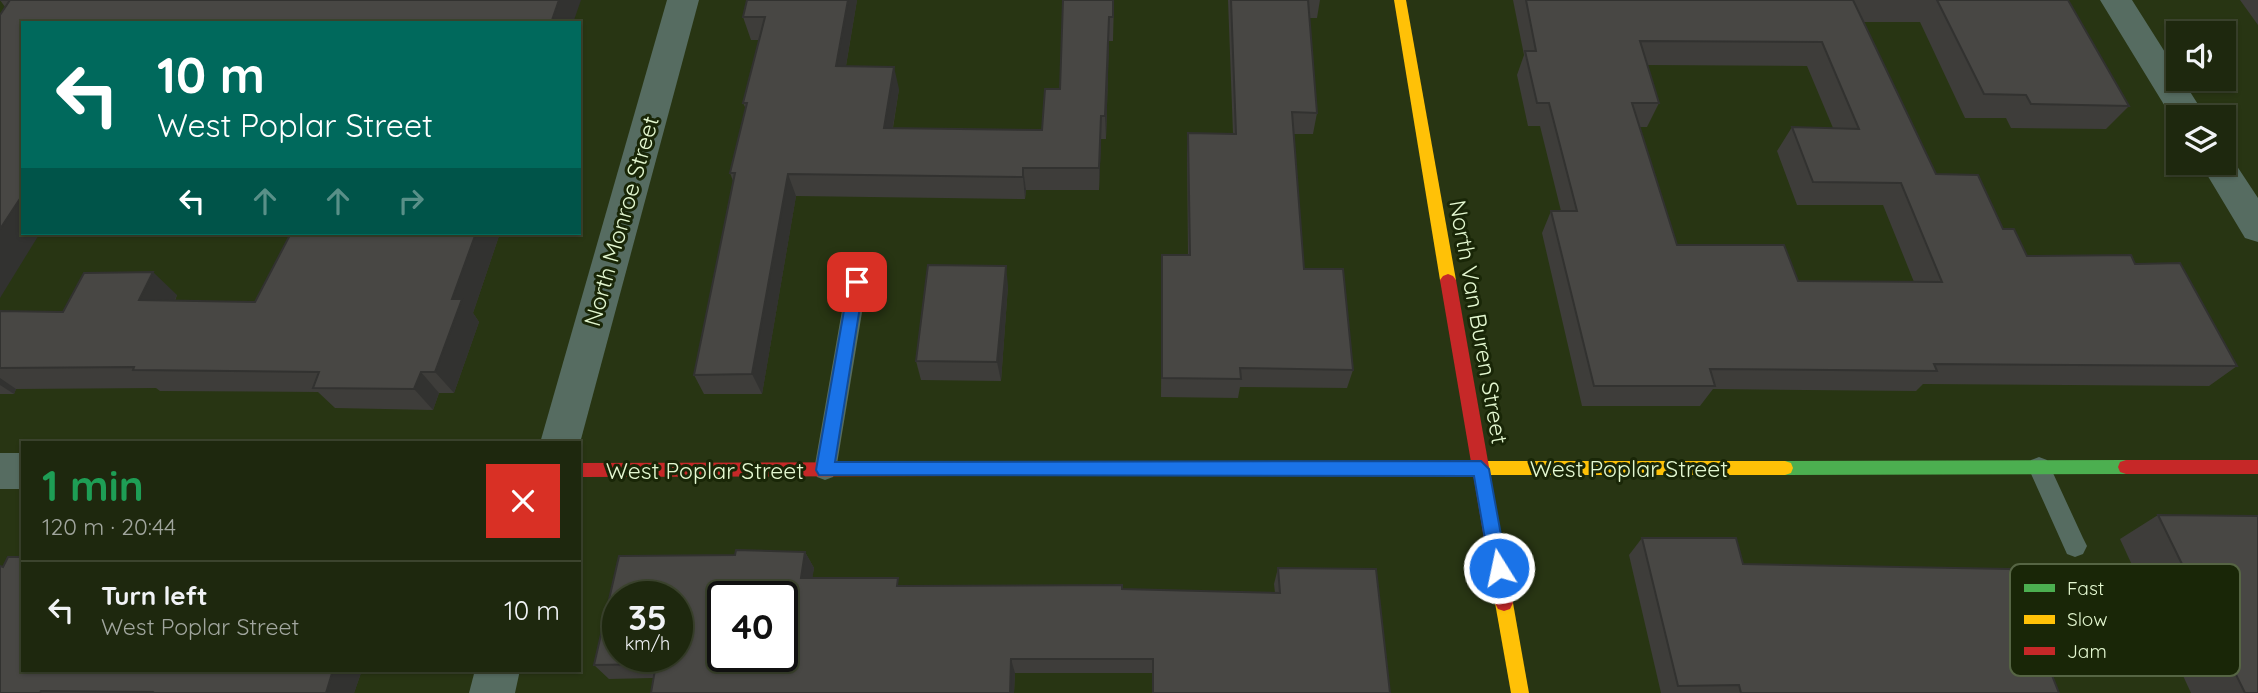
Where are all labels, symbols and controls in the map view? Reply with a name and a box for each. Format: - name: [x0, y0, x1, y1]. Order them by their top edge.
- map controls: [2166, 21, 2236, 175]
- button: sound: [2166, 21, 2236, 91]
- text: 10 m: [157, 44, 265, 105]
- icon: left: [42, 49, 133, 140]
- text: West Poplar Street: [157, 105, 433, 145]
- button: layers: [2166, 105, 2236, 175]
- street label: North Monroe Street: [577, 112, 665, 329]
- icon: left: [173, 182, 211, 220]
- icon: ahead: [246, 182, 284, 220]
- icon: ahead: [319, 182, 357, 220]
- icon: right: [392, 182, 430, 220]
- street label: North Van Buren Street: [1443, 198, 1515, 446]
- pin: [827, 252, 887, 312]
- icon: arrive: [838, 263, 876, 301]
- street label: West Poplar Street: [1530, 454, 1728, 483]
- street label: West Poplar Street: [606, 456, 804, 485]
- text: 1 min: [42, 459, 144, 512]
- button: close: [486, 464, 560, 538]
- text: 120 m · 20:44: [42, 512, 176, 541]
- position arrow: [1462, 531, 1536, 605]
- legend: [2010, 564, 2240, 676]
- text: Fast: [2067, 576, 2104, 600]
- text: Turn left: [101, 579, 208, 612]
- speed limit sign: 40: [707, 581, 798, 672]
- icon: left: [42, 591, 80, 629]
- text: 10 m: [504, 594, 560, 627]
- text: 35: [628, 595, 667, 639]
- text: Slow: [2067, 607, 2108, 631]
- text: West Poplar Street: [101, 612, 299, 641]
- text: km/h: [625, 632, 670, 655]
- text: Jam: [2067, 639, 2107, 663]

